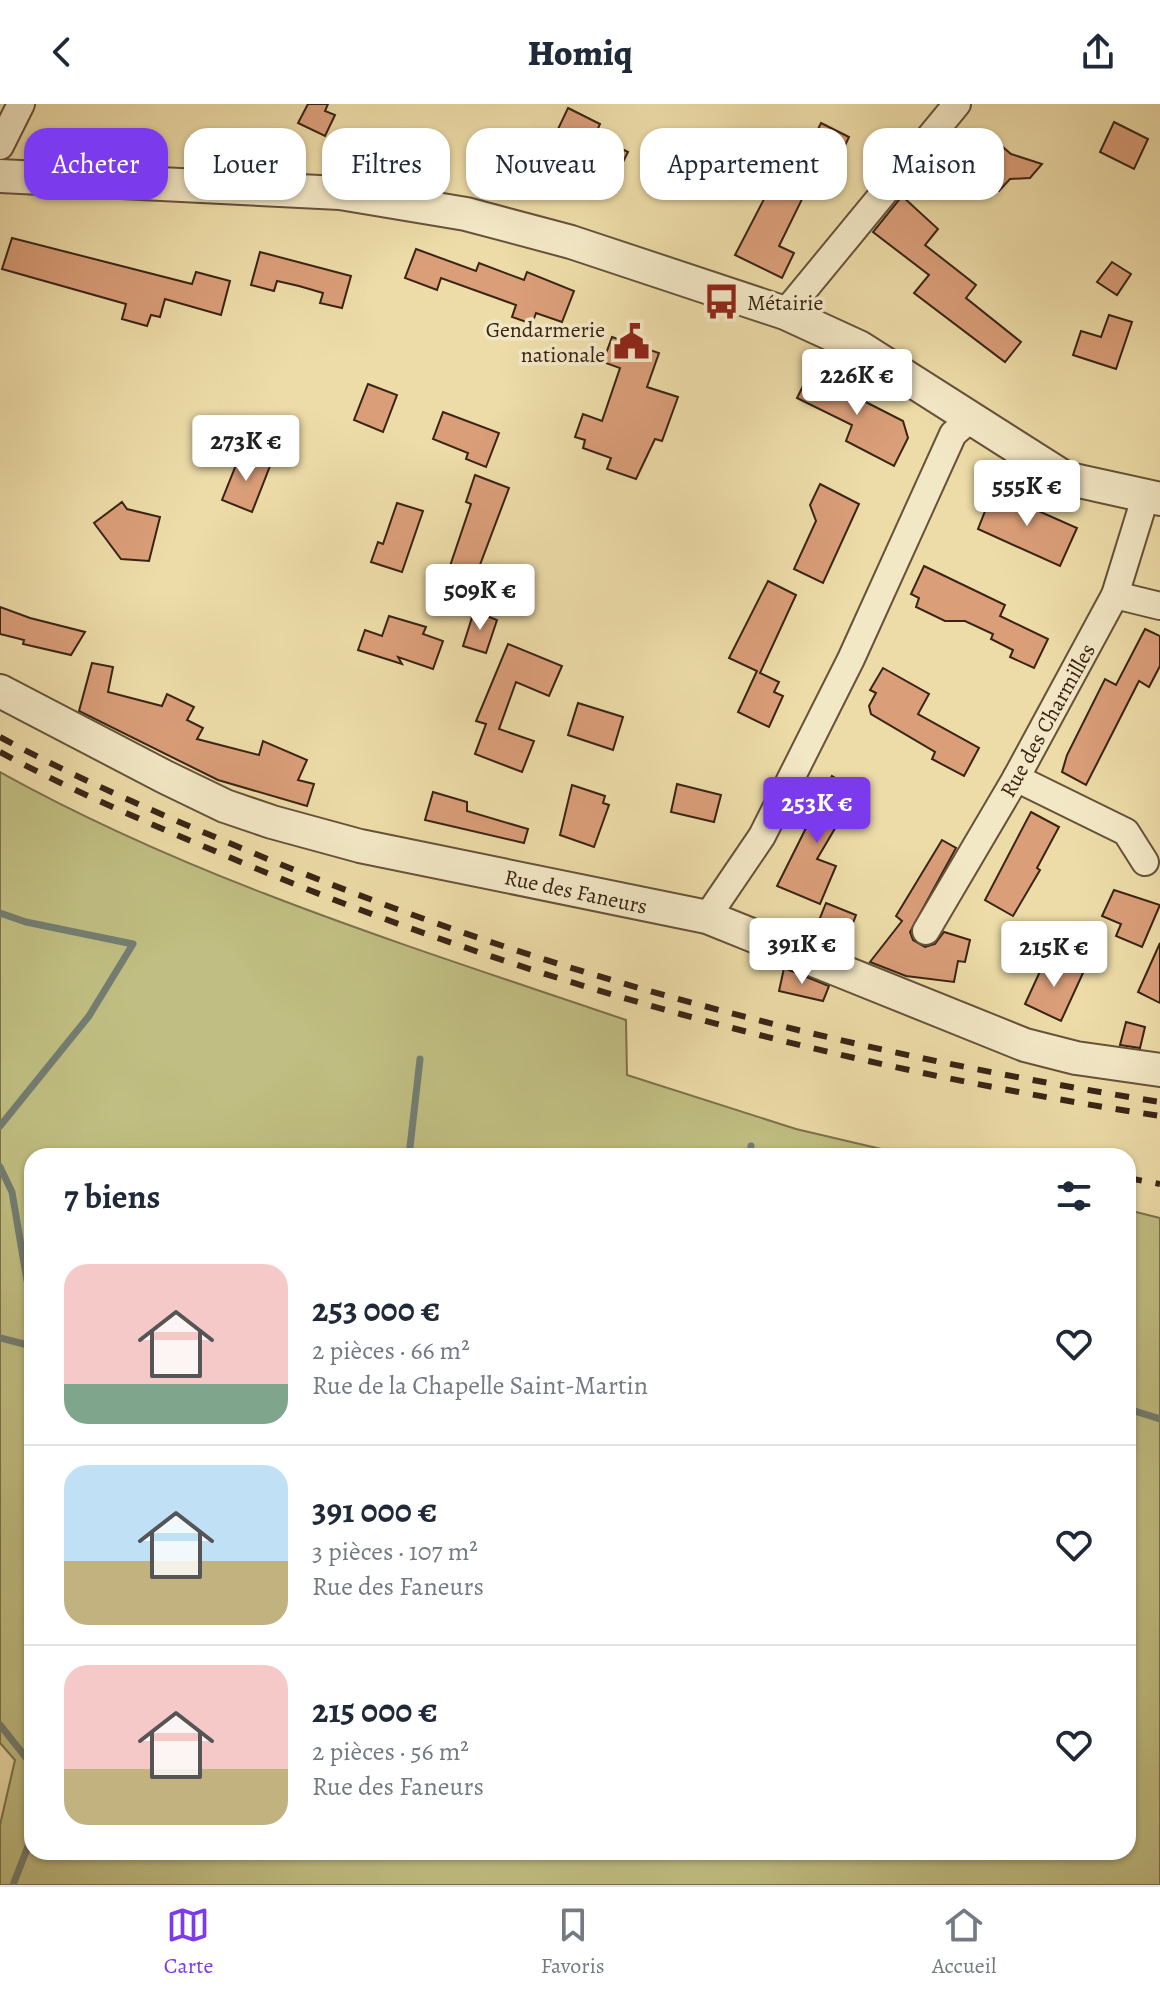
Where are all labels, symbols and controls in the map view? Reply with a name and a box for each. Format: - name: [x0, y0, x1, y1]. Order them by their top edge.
- text: Homiq: [528, 28, 632, 77]
- icon: back: [40, 30, 84, 74]
- icon: share: [1076, 30, 1120, 74]
- chip: Acheter: [24, 128, 168, 200]
- chip: Louer: [184, 128, 306, 200]
- chip: Filtres: [322, 128, 450, 200]
- chip: Nouveau: [466, 128, 624, 200]
- chip: Appartement: [640, 128, 847, 200]
- chip: Maison: [863, 128, 1004, 200]
- bus stop icon: Métairie: [702, 283, 740, 321]
- place label: Métairie: [747, 288, 823, 318]
- place label: Gendarmerie nationale: [486, 315, 605, 370]
- public building icon: Gendarmerie nationale: [612, 323, 650, 361]
- pin: 226K €: [792, 349, 922, 417]
- text: 226K €: [820, 357, 894, 392]
- pin: 273K €: [181, 415, 311, 483]
- text: 273K €: [210, 423, 282, 458]
- pin: 555K €: [962, 460, 1092, 528]
- text: 555K €: [992, 468, 1062, 503]
- pin: 509K €: [415, 564, 545, 632]
- text: 509K €: [444, 572, 516, 607]
- street label: Rue des Charmilles: [993, 638, 1103, 803]
- pin: 253K €: [752, 777, 882, 845]
- text: 253K €: [781, 785, 853, 820]
- street label: Rue des Faneurs: [502, 862, 650, 922]
- pin: 391K €: [737, 918, 867, 986]
- pin: 215K €: [989, 921, 1119, 989]
- text: 391K €: [767, 926, 837, 961]
- text: 215K €: [1019, 929, 1089, 964]
- text: 7 biens: [64, 1173, 161, 1220]
- icon: filters: [1052, 1174, 1096, 1218]
- text: 253 000 €: [312, 1286, 440, 1333]
- icon: home: [128, 1296, 224, 1392]
- icon: heart: [1052, 1322, 1096, 1366]
- text: 2 pièces · 66 m²: [312, 1333, 470, 1368]
- text: Rue de la Chapelle Saint-Martin: [312, 1368, 648, 1403]
- text: 391 000 €: [312, 1487, 437, 1534]
- icon: home: [128, 1497, 224, 1593]
- icon: heart: [1052, 1523, 1096, 1567]
- text: 3 pièces · 107 m²: [312, 1534, 478, 1569]
- text: Rue des Faneurs: [312, 1569, 484, 1604]
- text: 215 000 €: [312, 1687, 438, 1734]
- icon: home: [128, 1697, 224, 1793]
- icon: heart: [1052, 1723, 1096, 1767]
- text: 2 pièces · 56 m²: [312, 1734, 469, 1769]
- text: Rue des Faneurs: [312, 1769, 484, 1804]
- tab: Carte: [164, 1903, 213, 1981]
- tab: Favoris: [541, 1903, 605, 1981]
- tab: Accueil: [932, 1903, 996, 1981]

